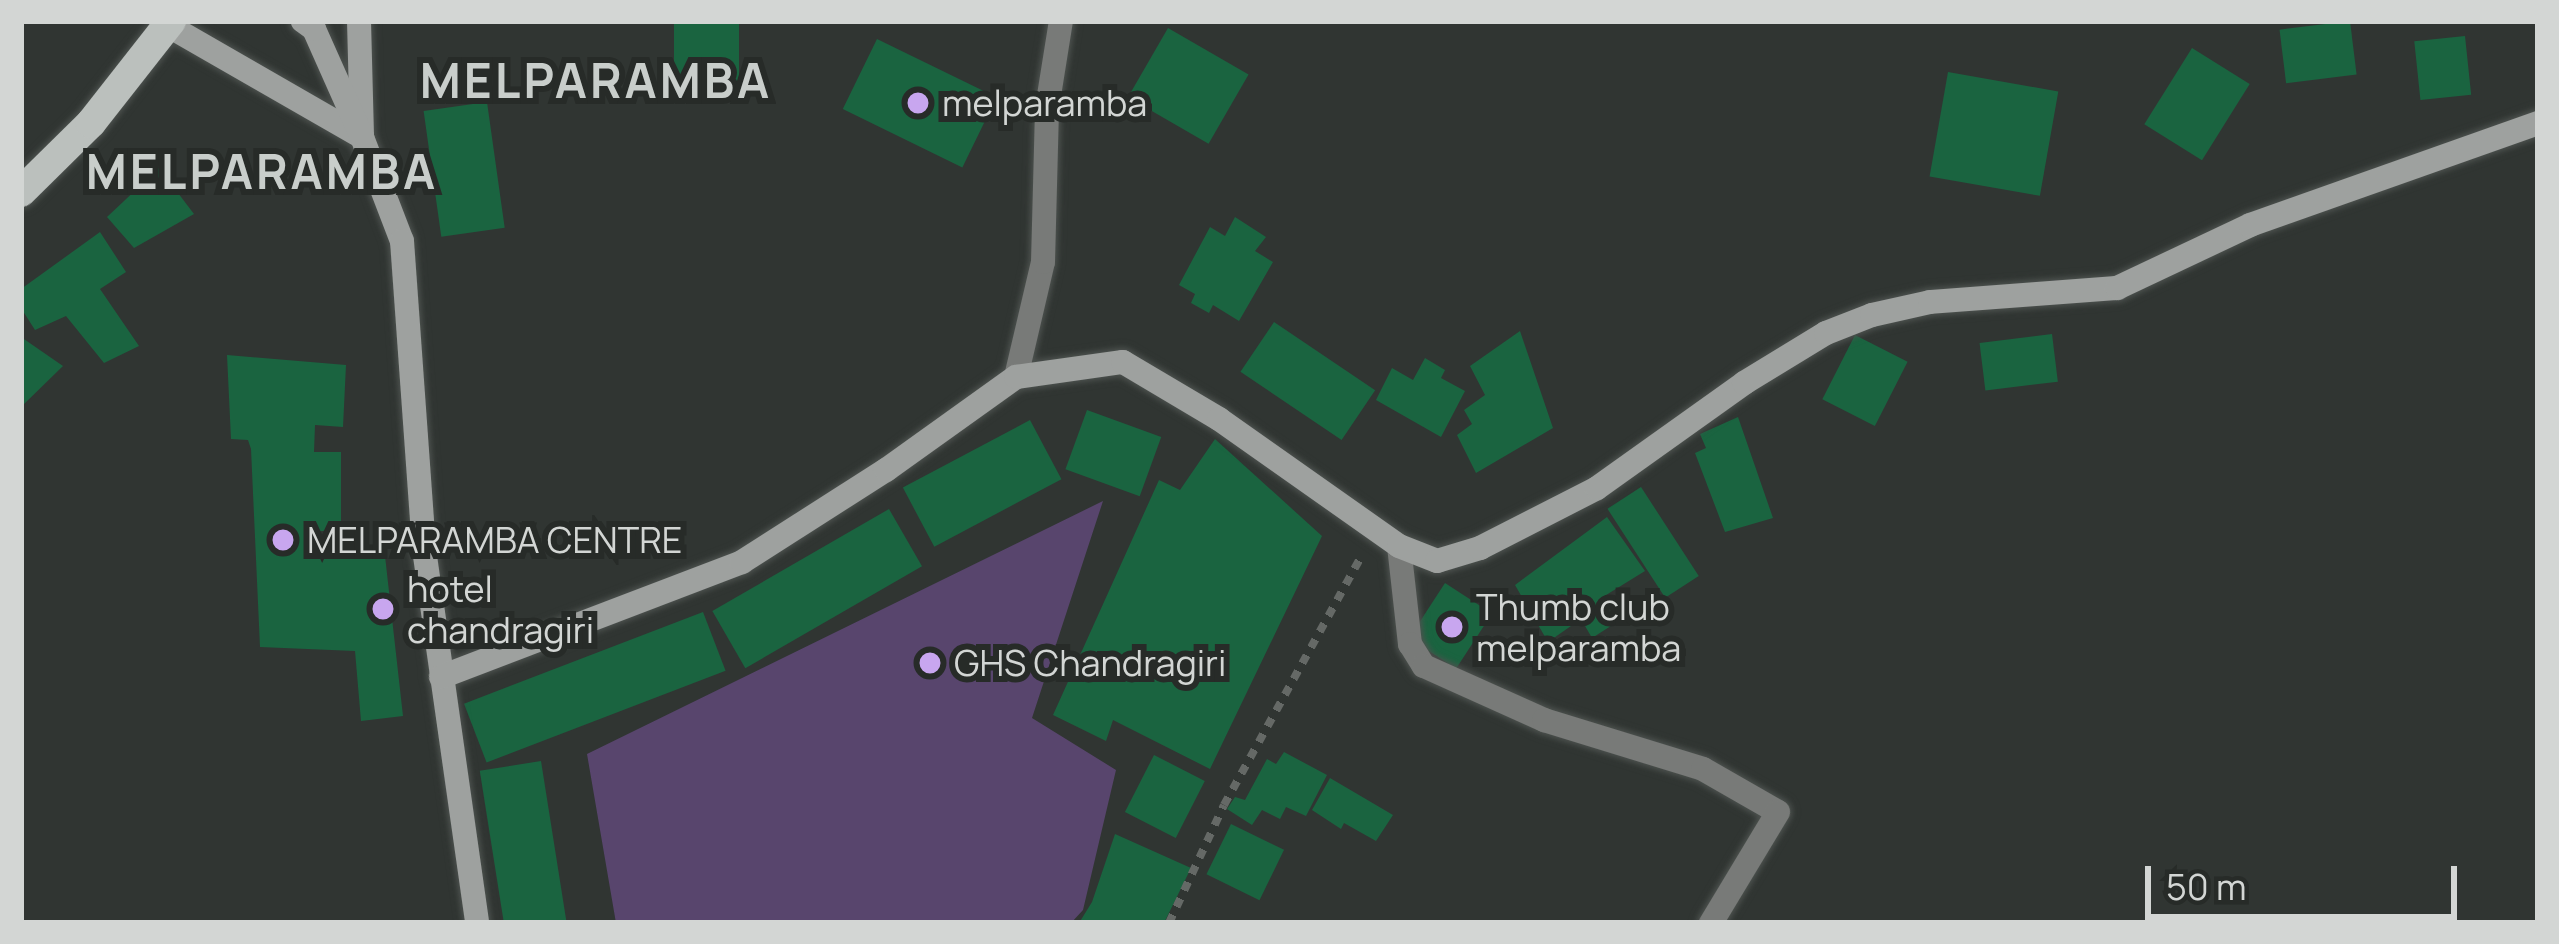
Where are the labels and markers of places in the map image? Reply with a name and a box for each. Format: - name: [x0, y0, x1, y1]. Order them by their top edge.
- place label: melparamba: [942, 81, 1147, 125]
- marker: melparamba: [905, 90, 931, 116]
- place label: MELPARAMBA CENTRE: [307, 518, 682, 562]
- marker: MELPARAMBA CENTRE: [270, 527, 296, 553]
- place label: hotel chandragiri: [407, 566, 594, 651]
- place label: Thumb club melparamba: [1476, 584, 1681, 669]
- marker: hotel chandragiri: [370, 596, 396, 622]
- marker: Thumb club melparamba: [1439, 614, 1465, 640]
- place label: GHS Chandragiri: [954, 641, 1227, 685]
- marker: GHS Chandragiri: [917, 650, 943, 676]

